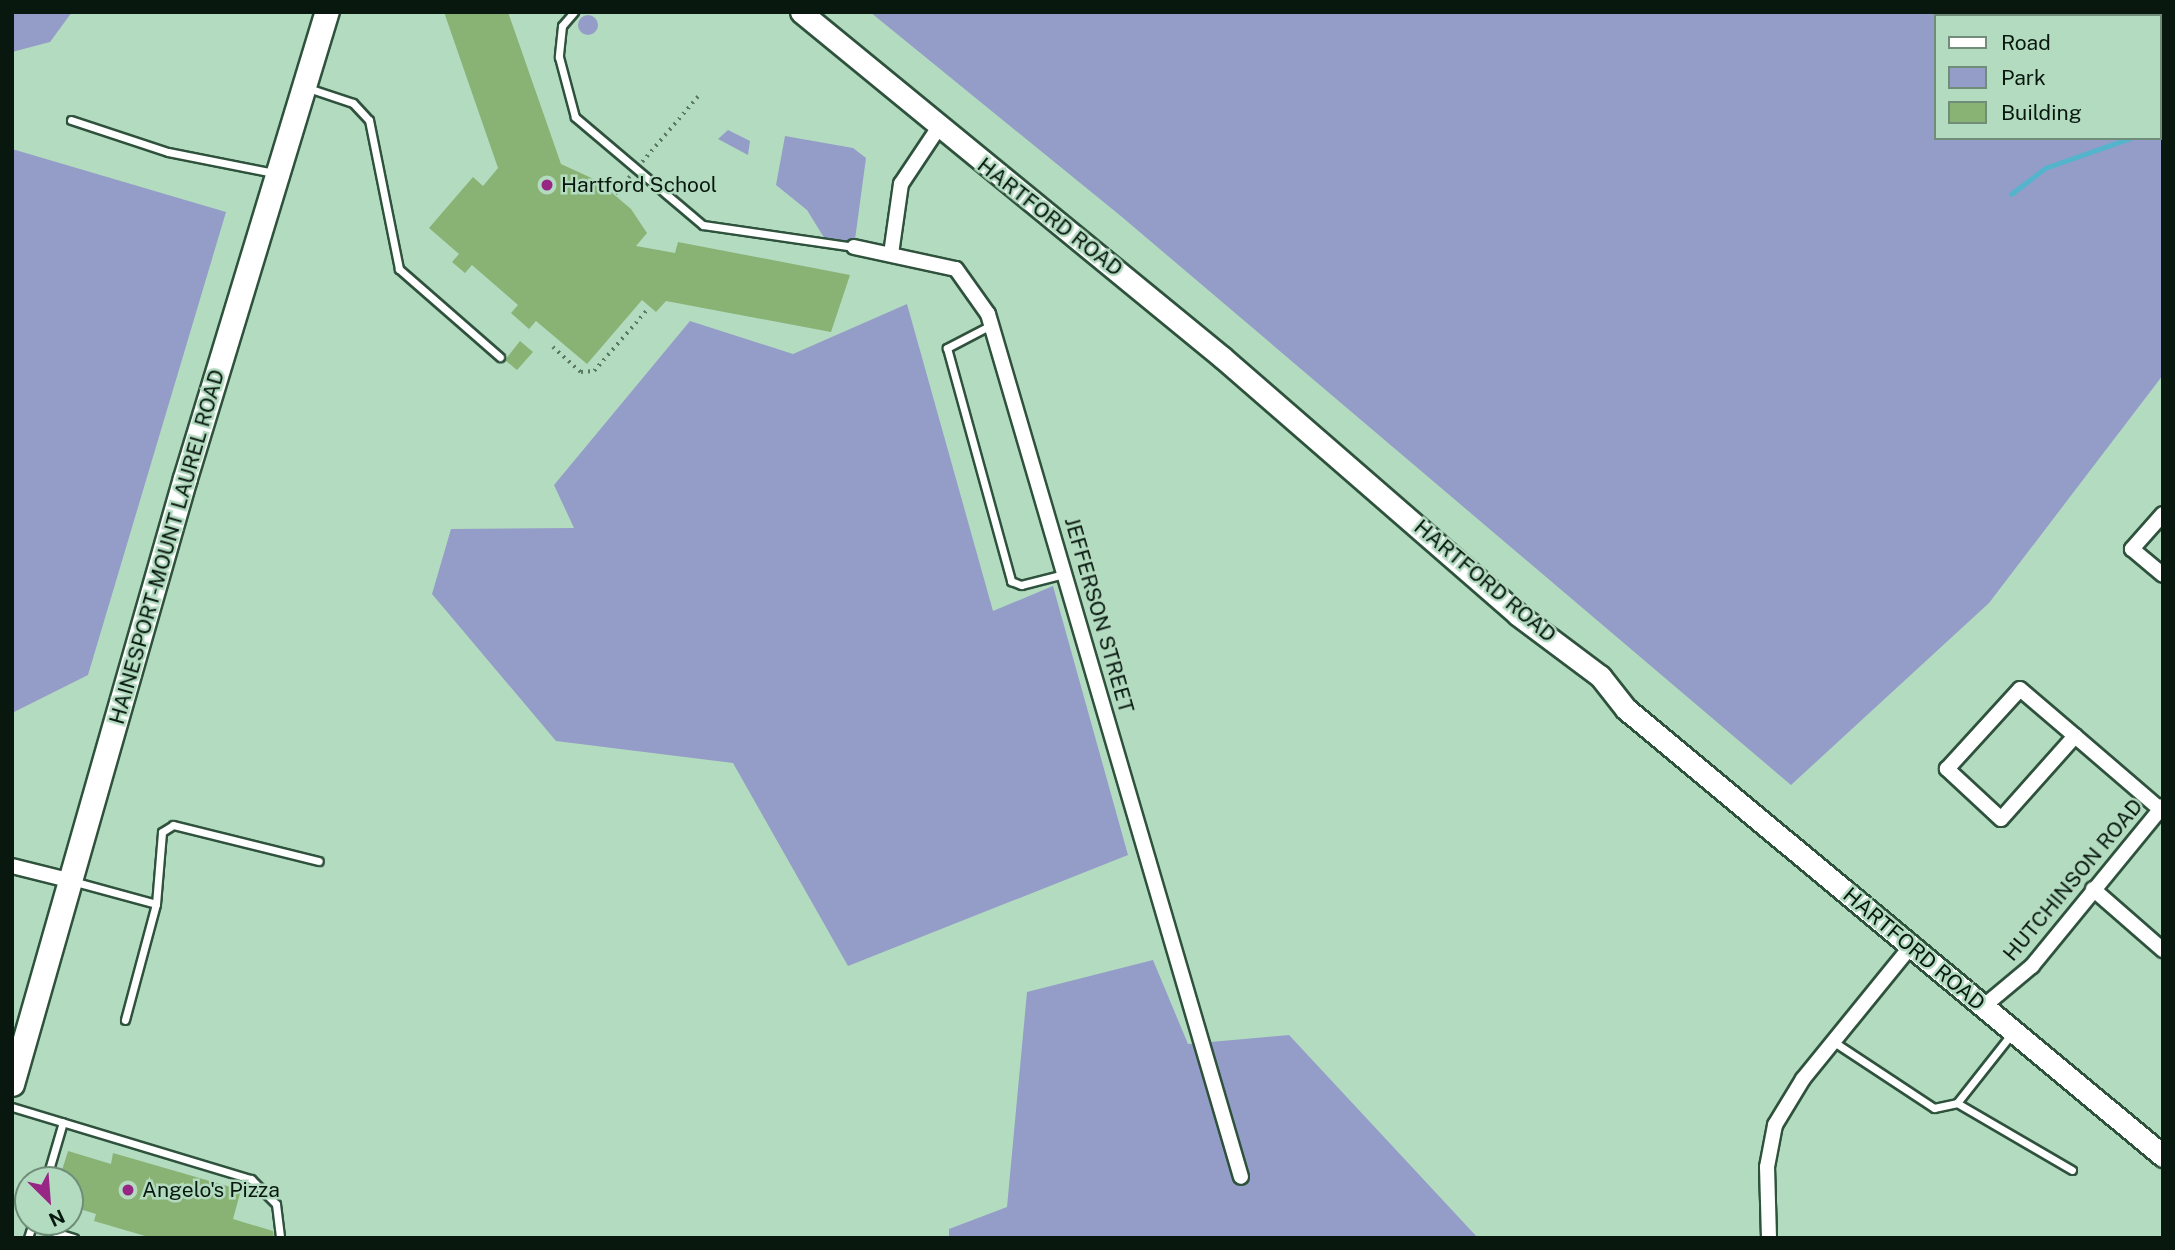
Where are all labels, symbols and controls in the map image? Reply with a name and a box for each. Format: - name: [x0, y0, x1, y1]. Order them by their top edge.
- legend: [1934, 14, 2161, 140]
- text: Road: [2001, 30, 2051, 55]
- text: Park: [2001, 65, 2046, 90]
- text: Building: [2001, 100, 2082, 125]
- street label: HARTFORD ROAD: [972, 152, 1128, 282]
- place label: Hartford School: [561, 172, 717, 198]
- marker: Hartford School: [539, 177, 555, 193]
- street label: HAINESPORT-MOUNT LAUREL ROAD: [104, 367, 230, 727]
- street label: JEFFERSON STREET: [1059, 514, 1139, 716]
- street label: HARTFORD ROAD: [1409, 514, 1561, 648]
- street label: HUTCHINSON ROAD: [1998, 794, 2148, 966]
- street label: HARTFORD ROAD: [1838, 882, 1990, 1016]
- north arrow: [14, 1166, 84, 1236]
- place label: Angelo's Pizza: [142, 1177, 280, 1203]
- marker: Angelo's Pizza: [120, 1182, 136, 1198]
- text: N: [46, 1205, 68, 1231]

